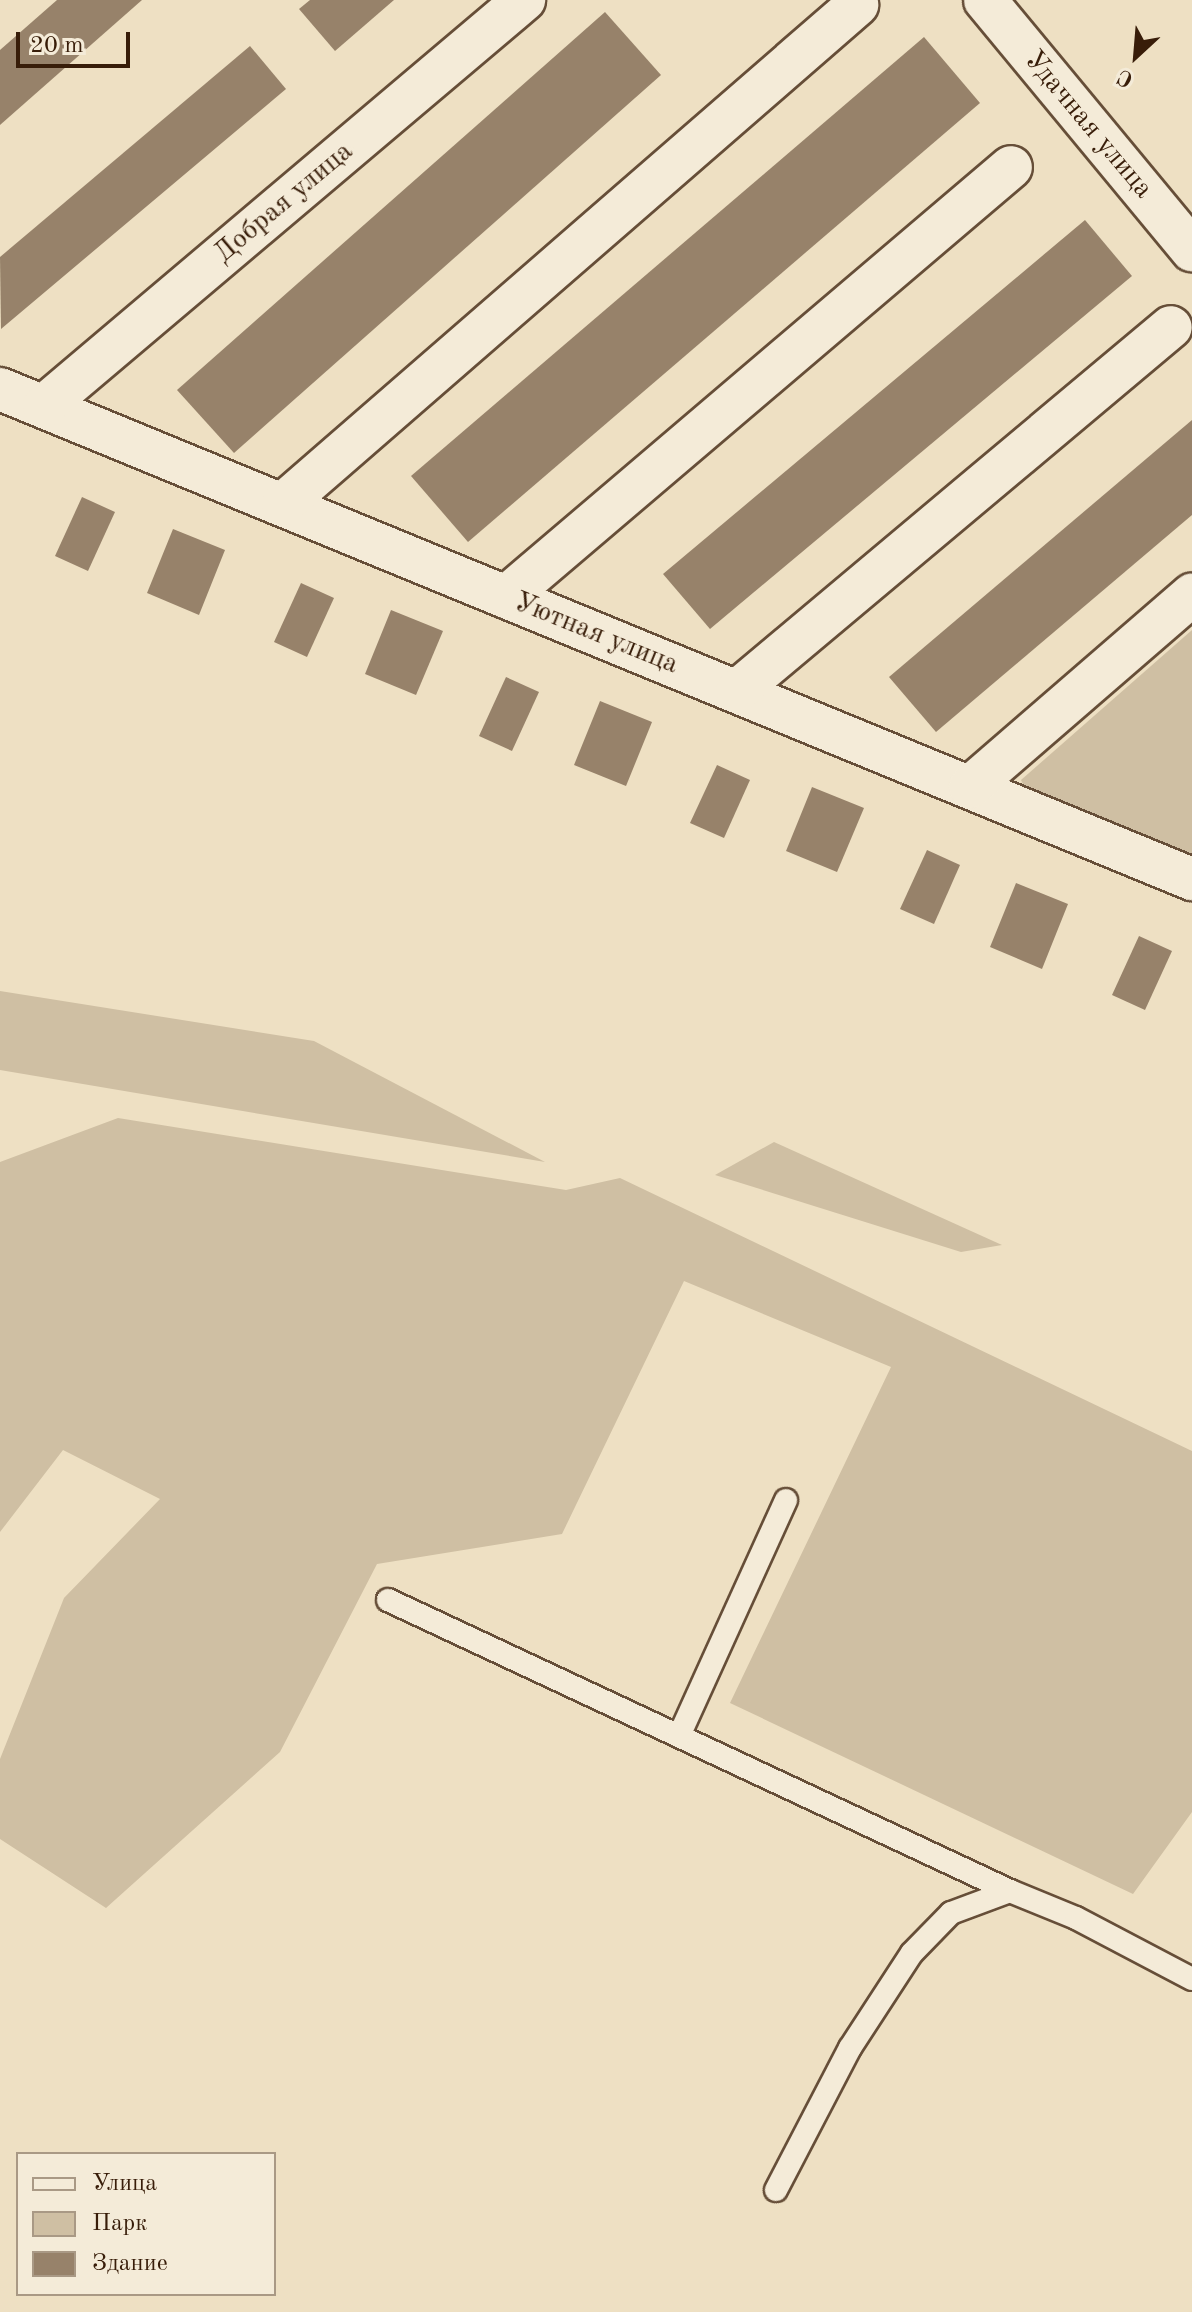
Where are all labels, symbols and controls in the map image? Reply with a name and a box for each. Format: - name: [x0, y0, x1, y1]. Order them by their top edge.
- scale bar: [20, 16, 134, 66]
- north arrow: [1096, 16, 1176, 96]
- text: 20 m: [30, 34, 84, 58]
- street label: Удачная улица: [1016, 44, 1160, 206]
- text: С: [1114, 64, 1137, 91]
- street label: Добрая улица: [208, 135, 360, 271]
- street label: Уютная улица: [509, 586, 683, 682]
- legend: [16, 2152, 276, 2296]
- text: Улица: [92, 2172, 157, 2196]
- text: Парк: [92, 2212, 147, 2236]
- text: Здание: [92, 2252, 168, 2276]

